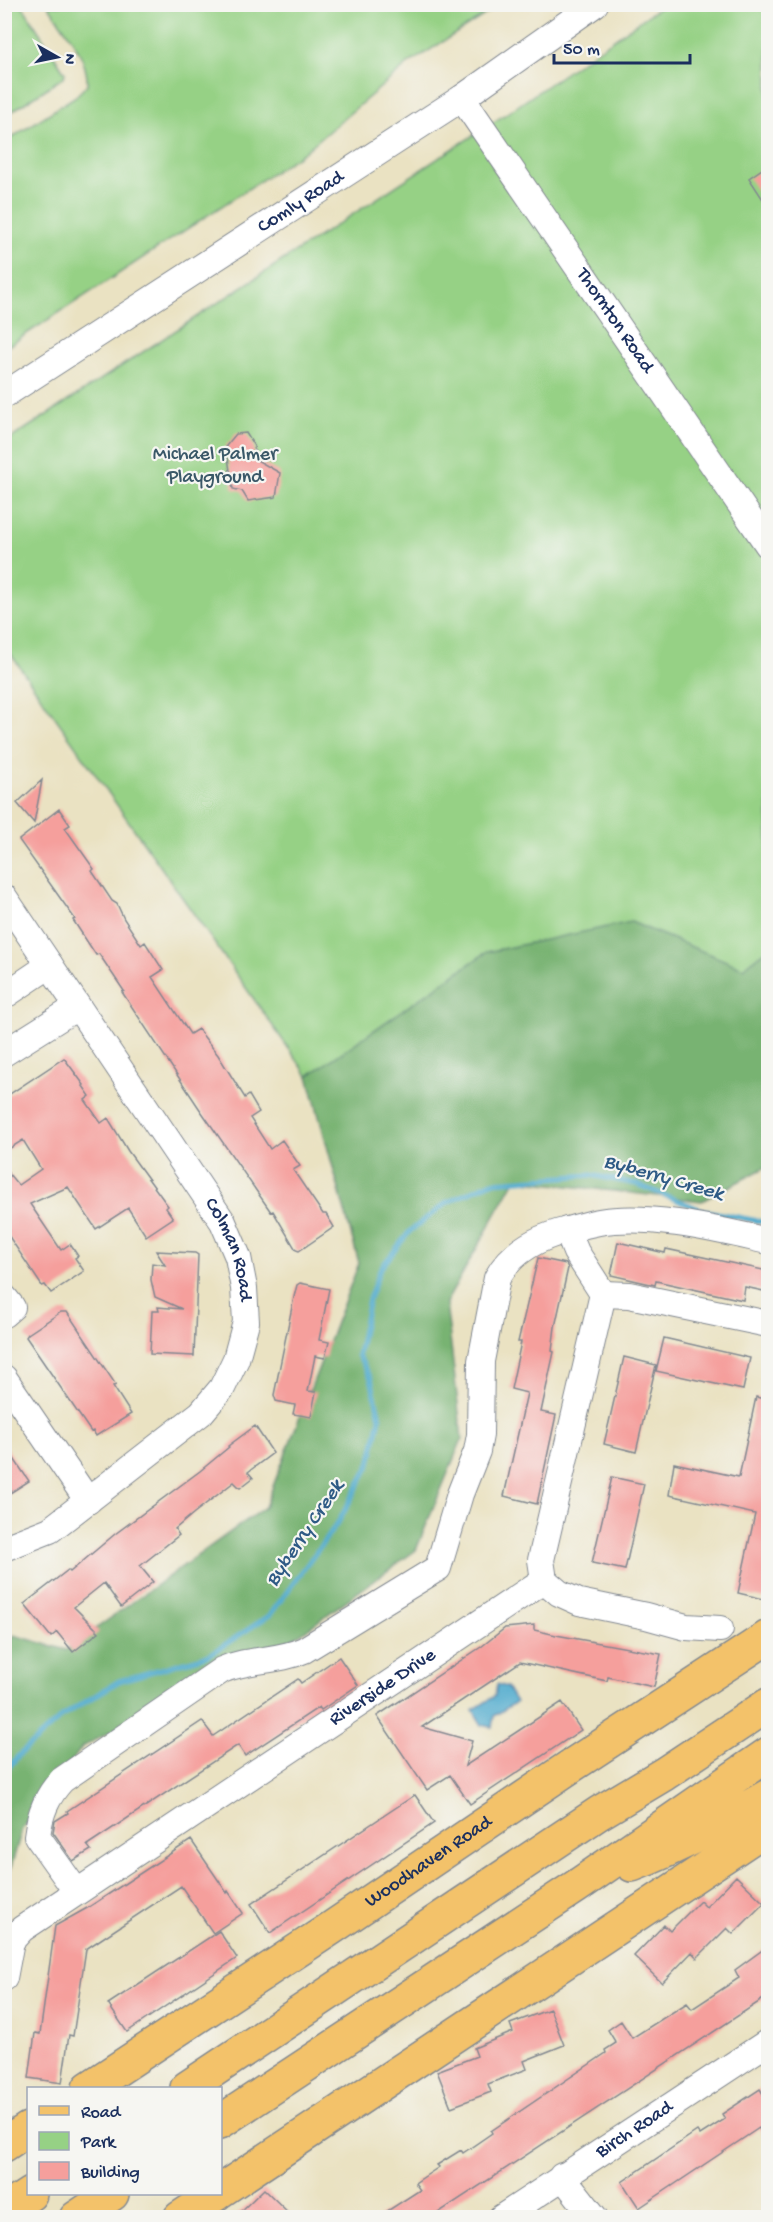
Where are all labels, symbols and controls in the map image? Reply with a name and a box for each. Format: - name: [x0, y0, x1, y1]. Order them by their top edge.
- north arrow: [27, 27, 87, 87]
- scale bar: [554, 27, 690, 65]
- text: 50 m: [563, 40, 600, 61]
- text: N: [58, 52, 79, 66]
- street label: Comly Road: [254, 165, 350, 239]
- street label: Thornton Road: [570, 263, 660, 380]
- park label: Michael Palmer Playground: [153, 444, 279, 490]
- water label: Byberry Creek: [600, 1150, 728, 1209]
- street label: Colman Road: [199, 1194, 256, 1304]
- water label: Byberry Creek: [261, 1474, 352, 1592]
- street label: Riverside Drive: [325, 1644, 441, 1732]
- street label: Woodhaven Road: [361, 1810, 499, 1913]
- legend: [27, 2087, 222, 2195]
- street label: Birch Road: [591, 2095, 679, 2164]
- text: Road: [81, 2103, 122, 2124]
- text: Park: [80, 2133, 117, 2154]
- text: Building: [80, 2163, 140, 2184]

